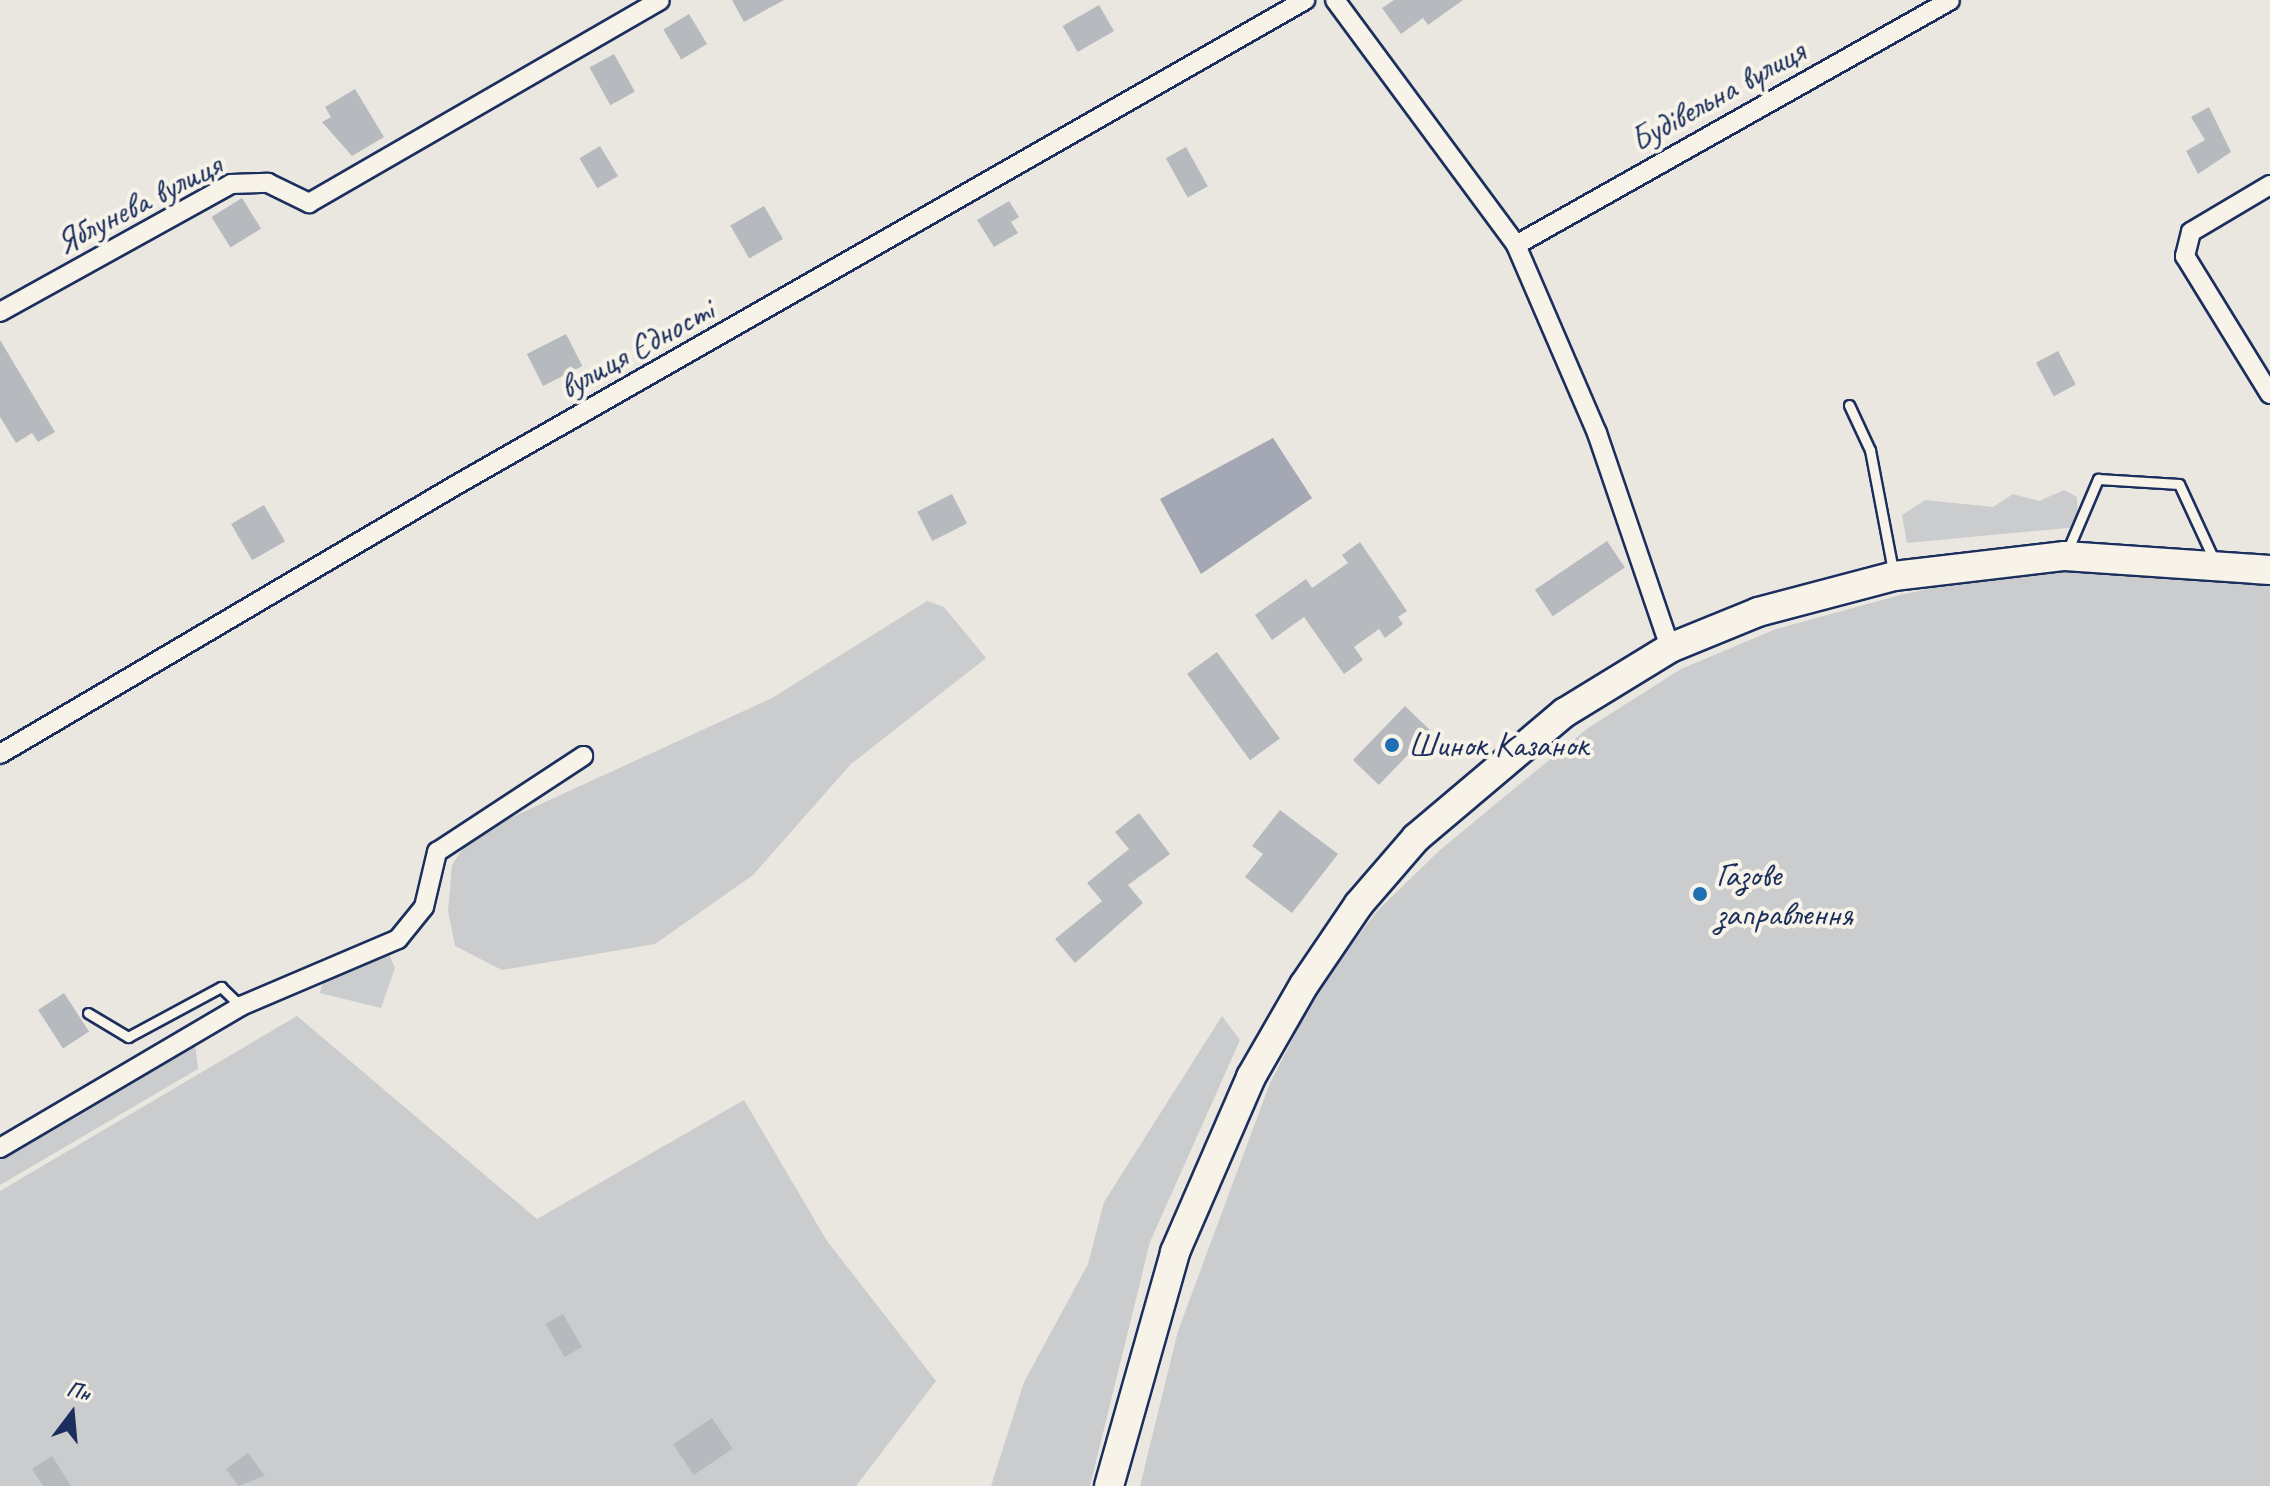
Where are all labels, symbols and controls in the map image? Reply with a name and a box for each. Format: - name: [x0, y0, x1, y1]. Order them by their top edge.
- street label: Будівельна вулиця: [1622, 30, 1812, 160]
- street label: Яблунева вулиця: [48, 144, 228, 262]
- street label: вулиця Єдності: [551, 289, 721, 407]
- place label: Шинок Казанок: [1408, 725, 1586, 765]
- marker: Шинок Казанок: [1383, 736, 1401, 754]
- place label: Газове заправлення: [1716, 854, 1853, 934]
- marker: Газове заправлення: [1691, 885, 1709, 903]
- north arrow: [32, 1374, 112, 1454]
- text: Пн: [64, 1374, 94, 1408]

